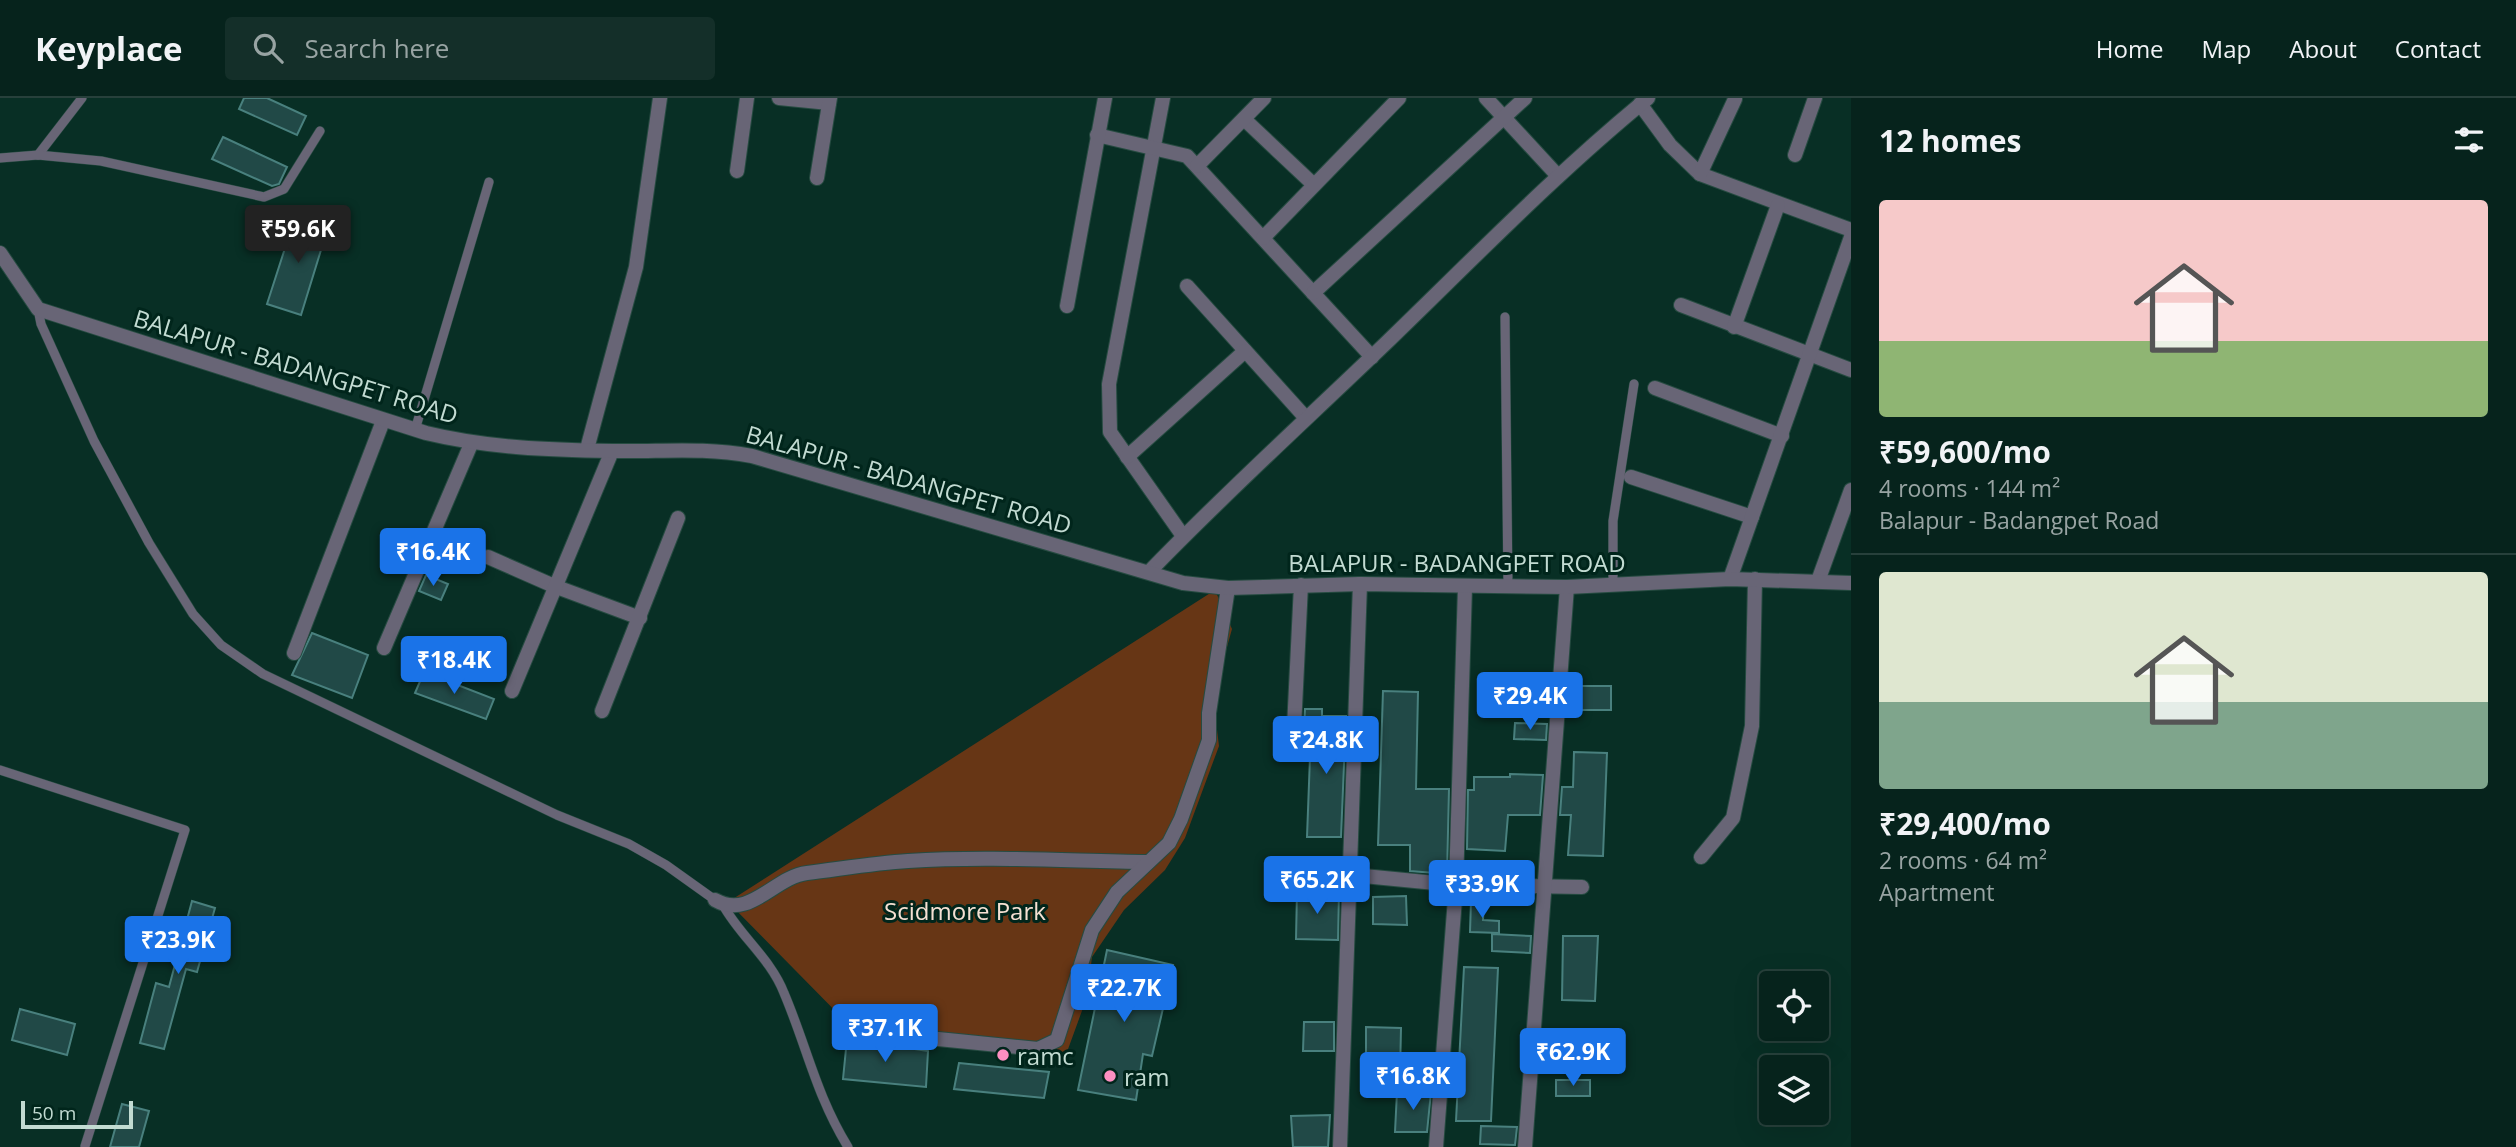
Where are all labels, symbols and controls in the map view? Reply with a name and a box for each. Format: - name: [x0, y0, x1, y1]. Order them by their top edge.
- search box: [225, 17, 715, 80]
- text: Keyplace: [35, 26, 183, 71]
- icon: search: [249, 29, 287, 67]
- text: Search here: [305, 30, 449, 66]
- text: Home: [2096, 32, 2164, 65]
- text: Map: [2202, 32, 2251, 65]
- text: About: [2289, 32, 2357, 65]
- text: Contact: [2395, 32, 2481, 65]
- text: 12 homes: [1879, 120, 2022, 161]
- icon: filters: [2450, 121, 2488, 159]
- pin: ₹59.6K: [241, 206, 355, 265]
- text: ₹59.6K: [261, 212, 335, 244]
- icon: home: [2121, 245, 2247, 371]
- street label: BALAPUR - BADANGPET ROAD: [130, 301, 462, 431]
- street label: BALAPUR - BADANGPET ROAD: [742, 417, 1076, 541]
- text: ₹59,600/mo: [1879, 431, 2051, 472]
- text: 4 rooms · 144 m²: [1879, 472, 2060, 504]
- text: Balapur - Badangpet Road: [1879, 504, 2159, 536]
- pin: ₹16.4K: [376, 528, 490, 588]
- text: ₹16.4K: [396, 535, 470, 567]
- street label: BALAPUR - BADANGPET ROAD: [1288, 546, 1626, 579]
- icon: home: [2121, 617, 2247, 743]
- pin: ₹18.4K: [397, 636, 511, 696]
- text: ₹18.4K: [417, 643, 491, 675]
- pin: ₹29.4K: [1473, 672, 1587, 732]
- text: ₹29.4K: [1493, 679, 1567, 711]
- pin: ₹24.8K: [1269, 716, 1383, 776]
- text: ₹24.8K: [1289, 723, 1363, 755]
- text: ₹29,400/mo: [1879, 803, 2051, 844]
- text: 2 rooms · 64 m²: [1879, 844, 2047, 876]
- pin: ₹65.2K: [1260, 856, 1374, 916]
- pin: ₹33.9K: [1425, 860, 1539, 920]
- text: ₹65.2K: [1280, 863, 1354, 895]
- text: ₹33.9K: [1445, 867, 1519, 899]
- text: Apartment: [1879, 876, 1995, 908]
- park label: Scidmore Park: [884, 894, 1046, 927]
- pin: ₹23.9K: [121, 916, 235, 976]
- text: ₹23.9K: [141, 923, 215, 955]
- pin: ₹22.7K: [1067, 964, 1181, 1024]
- text: ₹22.7K: [1087, 971, 1161, 1003]
- map controls: [1759, 971, 1829, 1125]
- button: locate: [1759, 971, 1829, 1041]
- pin: ₹37.1K: [828, 1004, 942, 1064]
- text: ₹37.1K: [848, 1011, 922, 1043]
- pin: ₹62.9K: [1516, 1028, 1630, 1088]
- text: ₹62.9K: [1536, 1035, 1610, 1067]
- place label: ramc: [1017, 1039, 1074, 1072]
- marker: ramc: [995, 1047, 1011, 1063]
- pin: ₹16.8K: [1356, 1052, 1470, 1112]
- button: layers: [1759, 1055, 1829, 1125]
- text: ₹16.8K: [1376, 1059, 1450, 1091]
- place label: ram: [1124, 1060, 1169, 1093]
- marker: ram: [1102, 1068, 1118, 1084]
- scale bar: [21, 1098, 133, 1130]
- text: 50 m: [32, 1100, 76, 1126]

